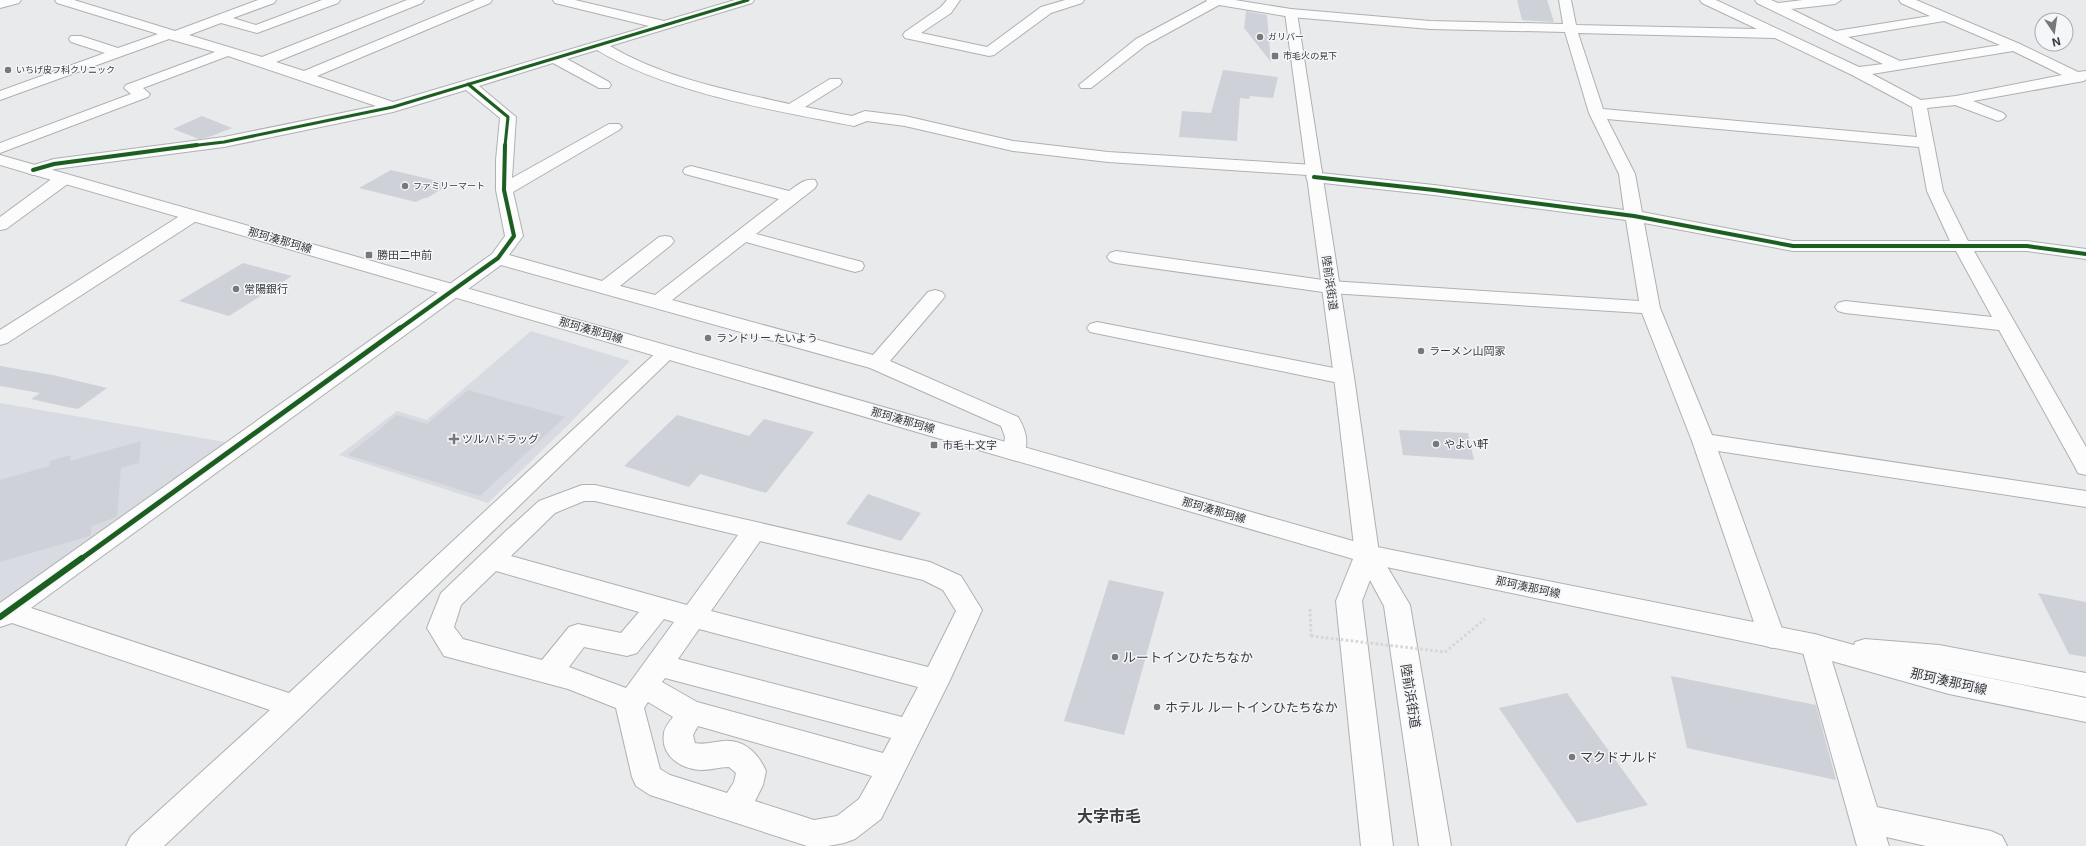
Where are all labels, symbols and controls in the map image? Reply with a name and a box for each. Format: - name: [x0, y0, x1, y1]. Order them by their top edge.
- north arrow: [2034, 12, 2074, 52]
- place label: ガリバー: [1268, 31, 1304, 42]
- marker: ガリバー: [1255, 32, 1265, 42]
- text: N: [2051, 34, 2062, 50]
- place label: 市毛火の見下: [1283, 50, 1337, 61]
- marker: 市毛火の見下: [1270, 51, 1280, 61]
- place label: いちげ皮フ科クリニック: [16, 64, 115, 75]
- marker: いちげ皮フ科クリニック: [3, 65, 13, 75]
- place label: ファミリーマート: [413, 180, 485, 191]
- marker: ファミリーマート: [400, 181, 410, 191]
- street label: 那珂湊那珂線: [246, 224, 314, 256]
- place label: 勝田二中前: [377, 248, 432, 262]
- marker: 勝田二中前: [364, 250, 374, 260]
- street label: 陸前浜街道: [1319, 255, 1341, 311]
- place label: 常陽銀行: [244, 282, 288, 296]
- marker: 常陽銀行: [231, 284, 241, 294]
- street label: 那珂湊那珂線: [557, 314, 625, 346]
- place label: ランドリー たいよう: [716, 331, 818, 345]
- marker: ランドリー たいよう: [703, 333, 713, 343]
- place label: ラーメン山岡家: [1429, 344, 1506, 358]
- marker: ラーメン山岡家: [1416, 346, 1426, 356]
- street label: 那珂湊那珂線: [869, 404, 937, 436]
- place label: ツルハドラッグ: [462, 432, 539, 446]
- marker: ツルハドラッグ: [449, 434, 459, 444]
- place label: やよい軒: [1444, 437, 1489, 451]
- place label: 市毛十文字: [942, 438, 997, 452]
- marker: やよい軒: [1431, 439, 1441, 449]
- marker: 市毛十文字: [929, 440, 939, 450]
- street label: 那珂湊那珂線: [1180, 494, 1248, 526]
- street label: 那珂湊那珂線: [1494, 573, 1562, 601]
- place label: ルートインひたちなか: [1123, 649, 1253, 665]
- marker: ルートインひたちなか: [1110, 652, 1120, 662]
- street label: 陸前浜街道: [1398, 663, 1424, 729]
- street label: 那珂湊那珂線: [1909, 664, 1989, 698]
- place label: ホテル ルートインひたちなか: [1165, 699, 1338, 715]
- marker: ホテル ルートインひたちなか: [1152, 702, 1162, 712]
- place label: マクドナルド: [1580, 749, 1658, 765]
- marker: マクドナルド: [1567, 752, 1577, 762]
- district label: 大字市毛: [1077, 806, 1141, 826]

